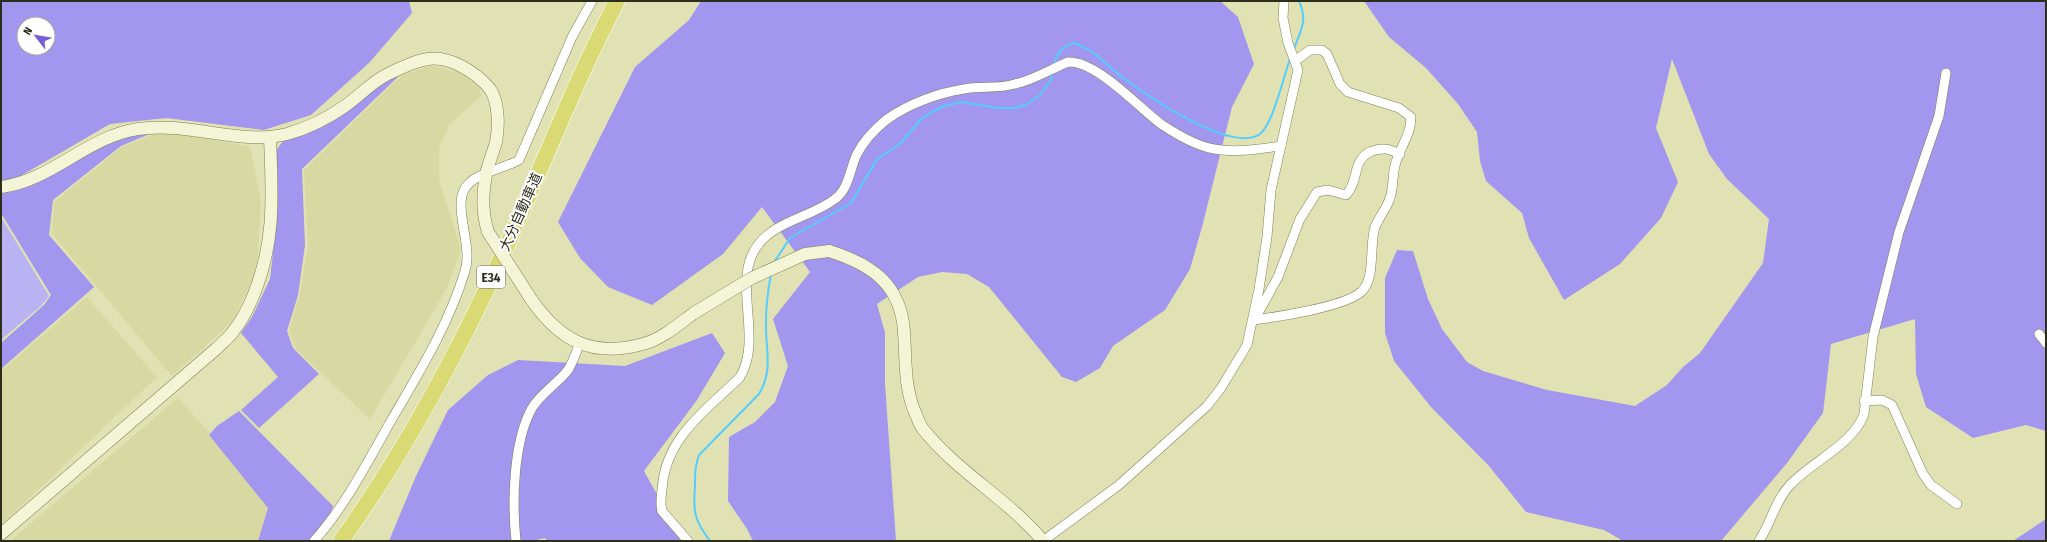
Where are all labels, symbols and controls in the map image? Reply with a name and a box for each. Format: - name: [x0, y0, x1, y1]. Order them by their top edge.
- north arrow: [16, 16, 56, 56]
- text: N: [21, 25, 35, 37]
- street label: 大分自動車道: [496, 170, 546, 254]
- road number: E34: [477, 266, 505, 288]

